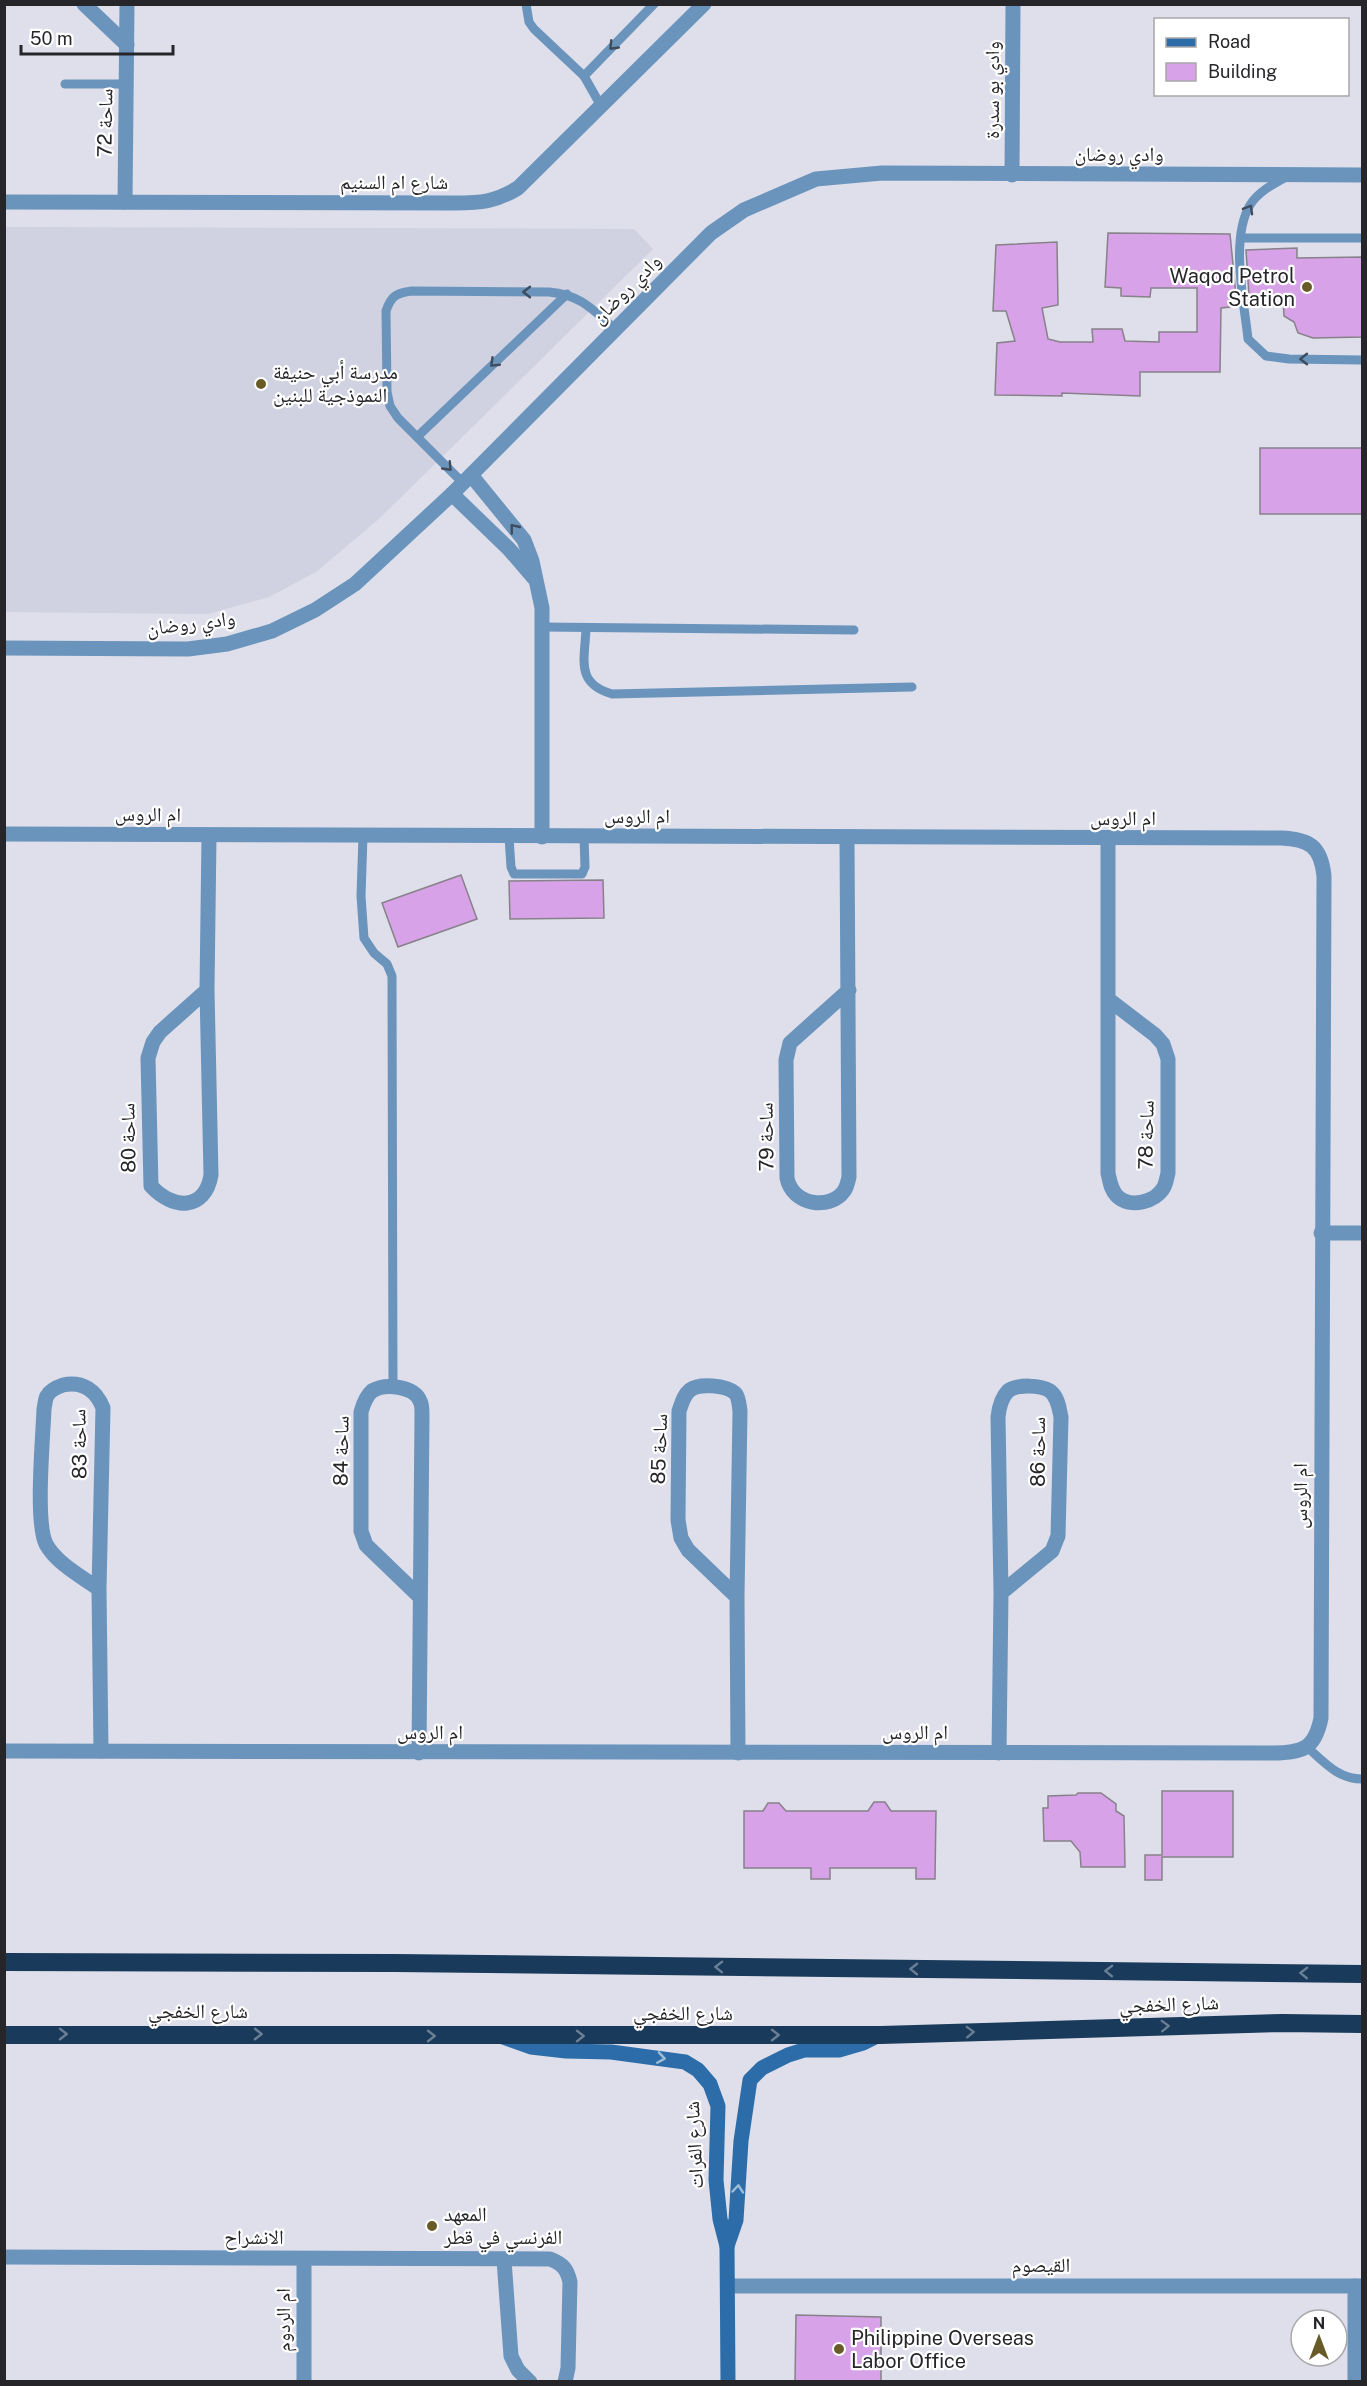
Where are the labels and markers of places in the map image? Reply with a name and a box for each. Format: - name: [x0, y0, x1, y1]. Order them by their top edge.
- place label: Waqod Petrol Station: [1169, 264, 1295, 311]
- marker: Waqod Petrol Station: [1300, 280, 1314, 294]
- place label: مدرسة أبي حنيفة النموذجية للبنين: [273, 360, 398, 407]
- marker: مدرسة أبي حنيفة النموذجية للبنين: [254, 377, 268, 391]
- place label: المعهد الفرنسي في قطر: [443, 2202, 562, 2253]
- marker: المعهد الفرنسي في قطر: [425, 2219, 439, 2233]
- place label: Philippine Overseas Labor Office: [851, 2326, 1034, 2373]
- marker: Philippine Overseas Labor Office: [832, 2342, 846, 2356]

